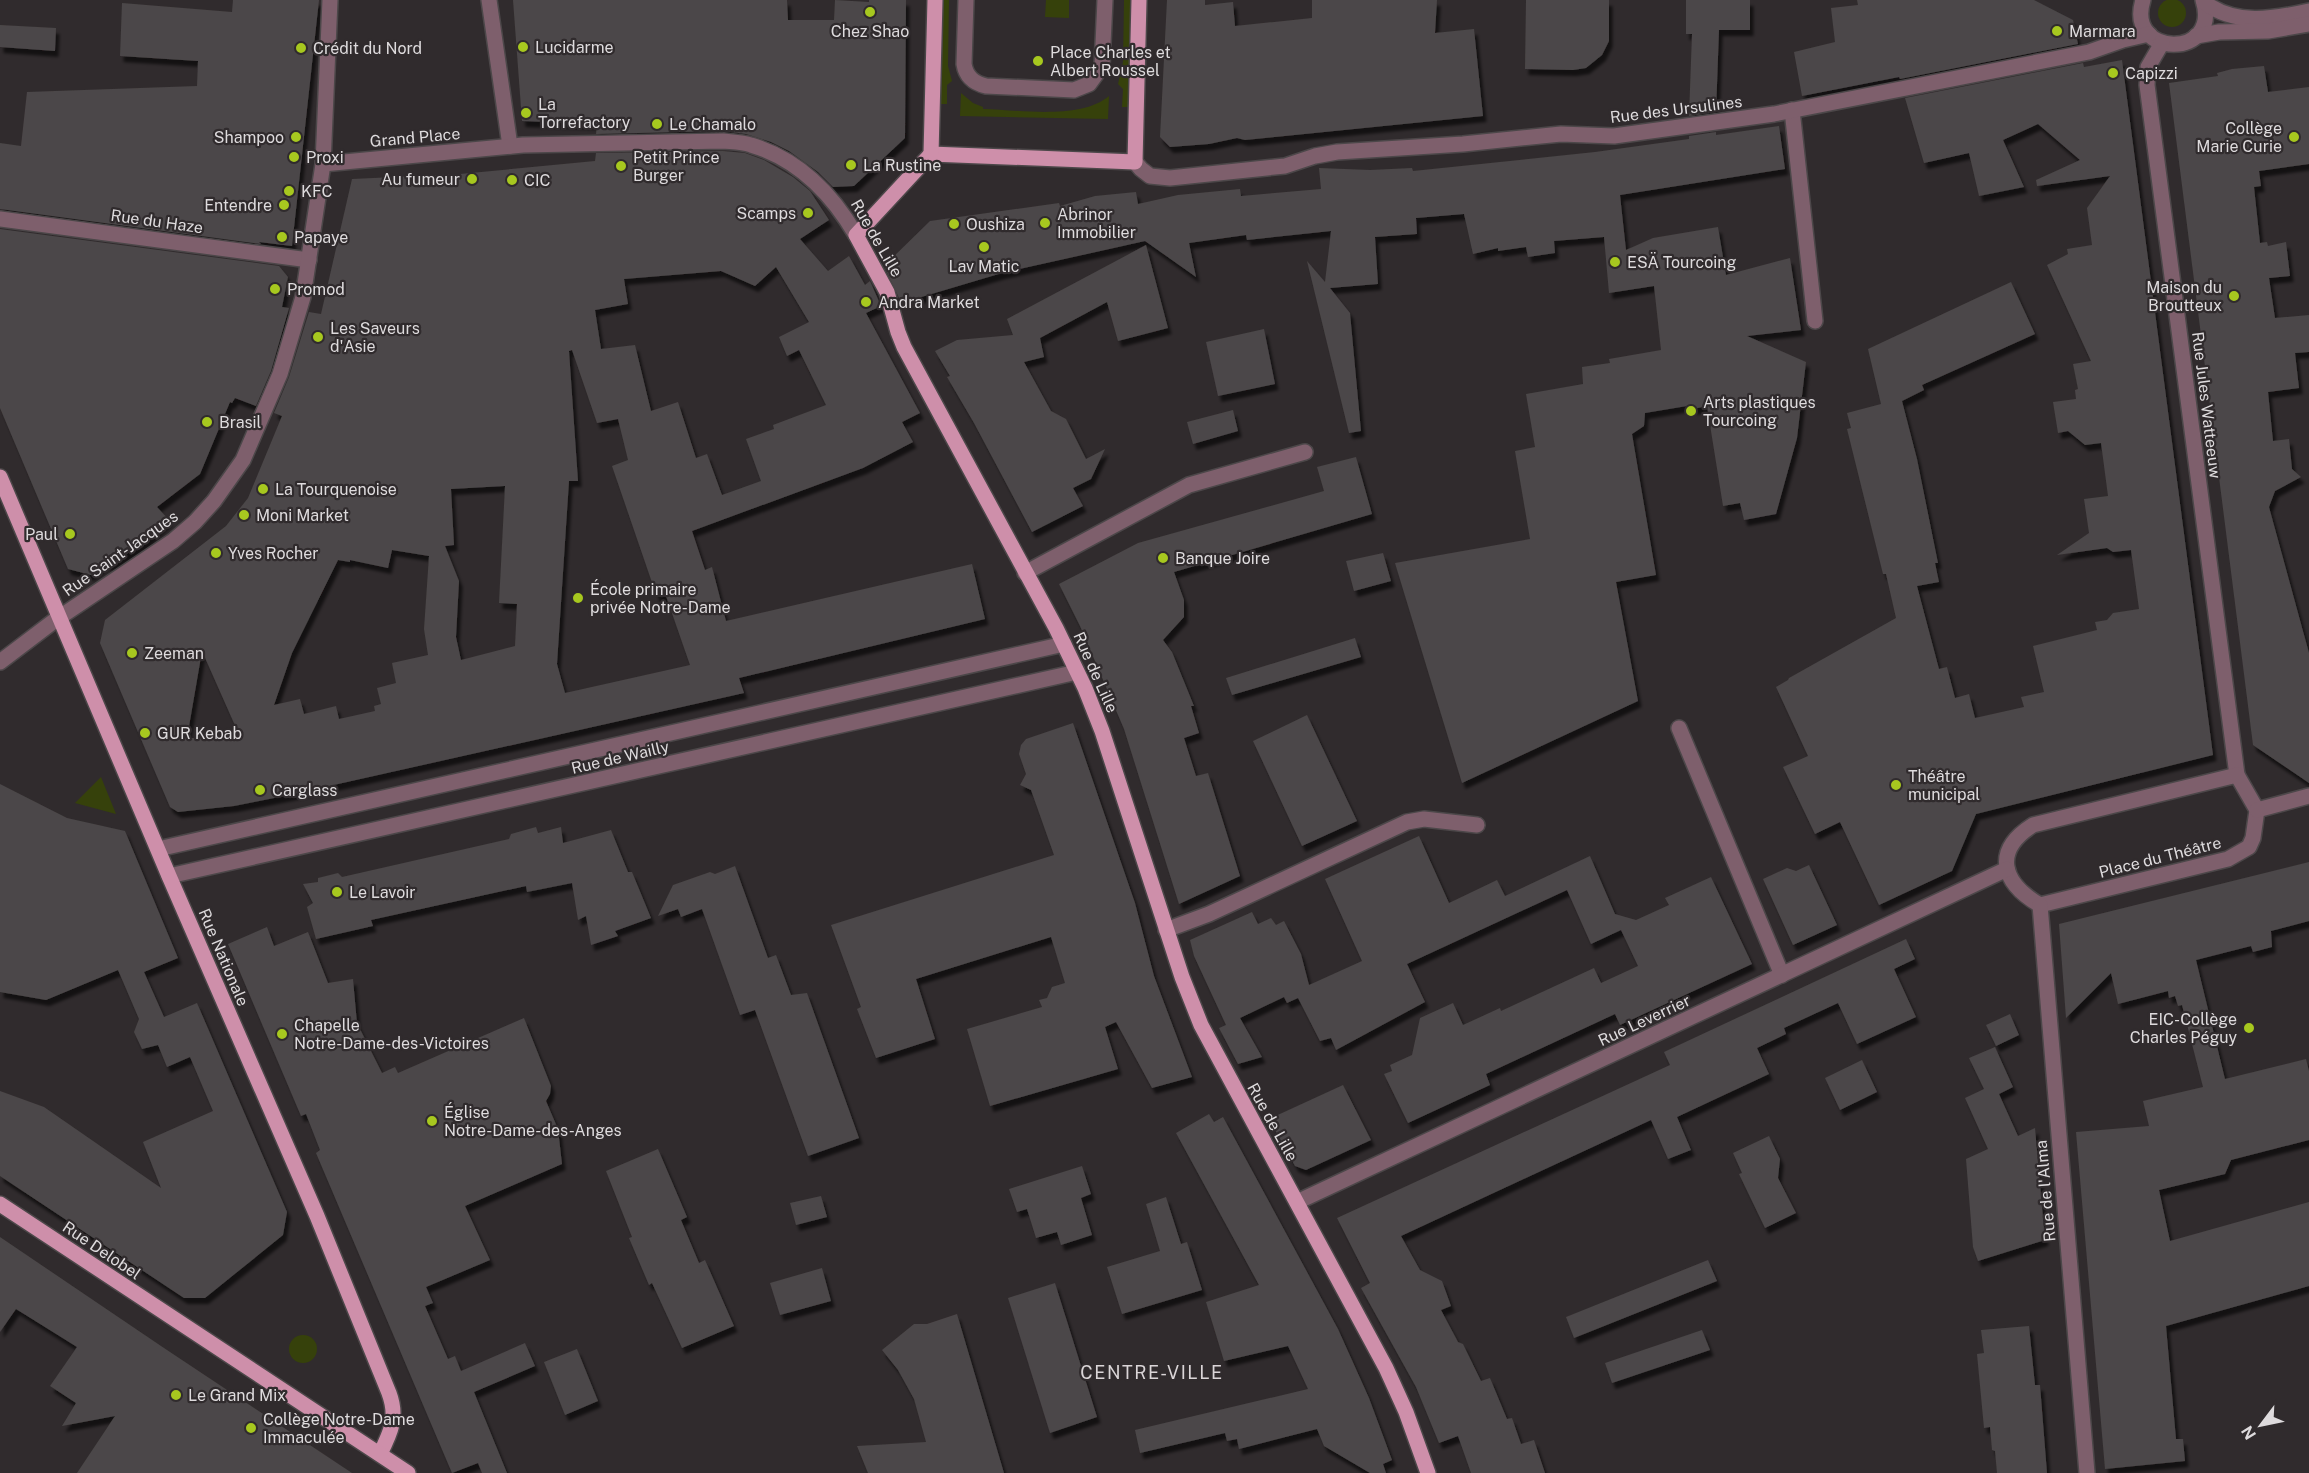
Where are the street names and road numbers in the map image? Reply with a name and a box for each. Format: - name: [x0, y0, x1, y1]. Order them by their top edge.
- street label: Rue des Ursulines: [1609, 92, 1743, 127]
- street label: Grand Place: [369, 124, 461, 151]
- street label: Rue de Lille: [847, 196, 906, 280]
- street label: Rue du Haze: [110, 206, 204, 237]
- street label: Rue Jules Watteeuw: [2188, 331, 2225, 480]
- street label: Rue Saint-Jacques: [59, 507, 182, 600]
- street label: Rue de Lille: [1069, 629, 1122, 716]
- street label: Rue de Wailly: [569, 737, 671, 778]
- street label: Place du Théâtre: [2097, 833, 2223, 882]
- street label: Rue Nationale: [194, 906, 253, 1009]
- street label: Rue Leverrier: [1595, 991, 1693, 1050]
- street label: Rue de Lille: [1243, 1080, 1302, 1165]
- street label: Rue de l'Alma: [2032, 1139, 2059, 1243]
- street label: Rue Delobel: [59, 1217, 144, 1284]

